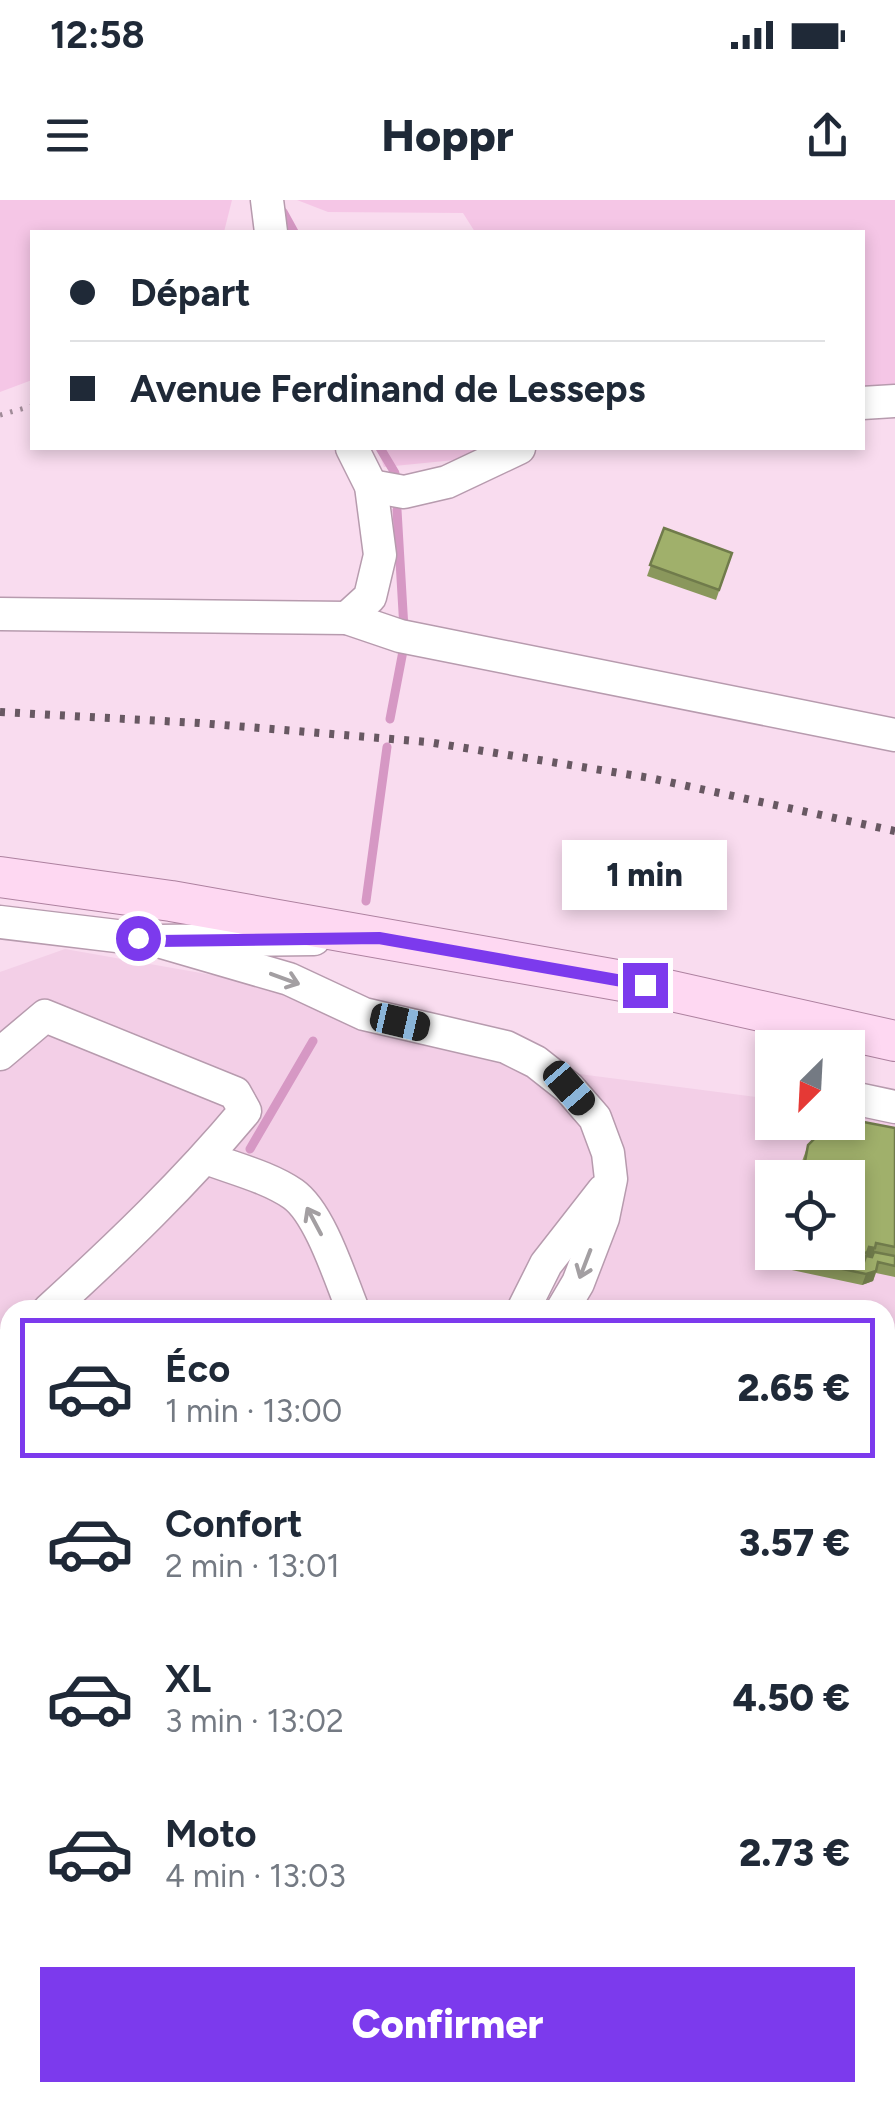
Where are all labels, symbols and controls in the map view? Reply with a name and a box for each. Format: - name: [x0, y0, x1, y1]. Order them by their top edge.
- text: 12:58: [50, 12, 145, 58]
- icon: menu: [40, 108, 95, 163]
- text: Hoppr: [381, 108, 514, 162]
- icon: share: [800, 108, 855, 163]
- text: Départ: [130, 270, 251, 316]
- text: Avenue Ferdinand de Lesseps: [130, 366, 645, 412]
- callout: 1 min: [562, 840, 728, 910]
- text: 1 min: [606, 856, 683, 894]
- route start: [116, 916, 161, 961]
- route end: [623, 963, 668, 1008]
- one-way arrow: [269, 971, 300, 989]
- car: [367, 1001, 433, 1043]
- north arrow: [755, 1030, 865, 1140]
- map controls: [755, 1030, 865, 1270]
- car: [538, 1056, 600, 1120]
- button: locate: [755, 1160, 865, 1270]
- one-way arrow: [303, 1207, 323, 1236]
- one-way arrow: [575, 1249, 593, 1279]
- icon: car: [45, 1343, 135, 1433]
- text: Éco: [165, 1346, 230, 1392]
- text: 2.65 €: [737, 1365, 850, 1411]
- text: 1 min · 13:00: [165, 1392, 342, 1430]
- icon: car: [45, 1498, 135, 1588]
- text: Confort: [165, 1501, 302, 1547]
- text: 3.57 €: [739, 1520, 850, 1566]
- text: 2 min · 13:01: [165, 1547, 340, 1585]
- icon: car: [45, 1653, 135, 1743]
- text: XL: [165, 1656, 211, 1702]
- text: 4.50 €: [733, 1675, 850, 1721]
- text: 3 min · 13:02: [165, 1702, 344, 1740]
- icon: car: [45, 1808, 135, 1898]
- text: Moto: [165, 1811, 257, 1857]
- text: 2.73 €: [739, 1830, 850, 1876]
- text: 4 min · 13:03: [165, 1857, 346, 1895]
- button: Confirmer: [40, 1967, 855, 2082]

